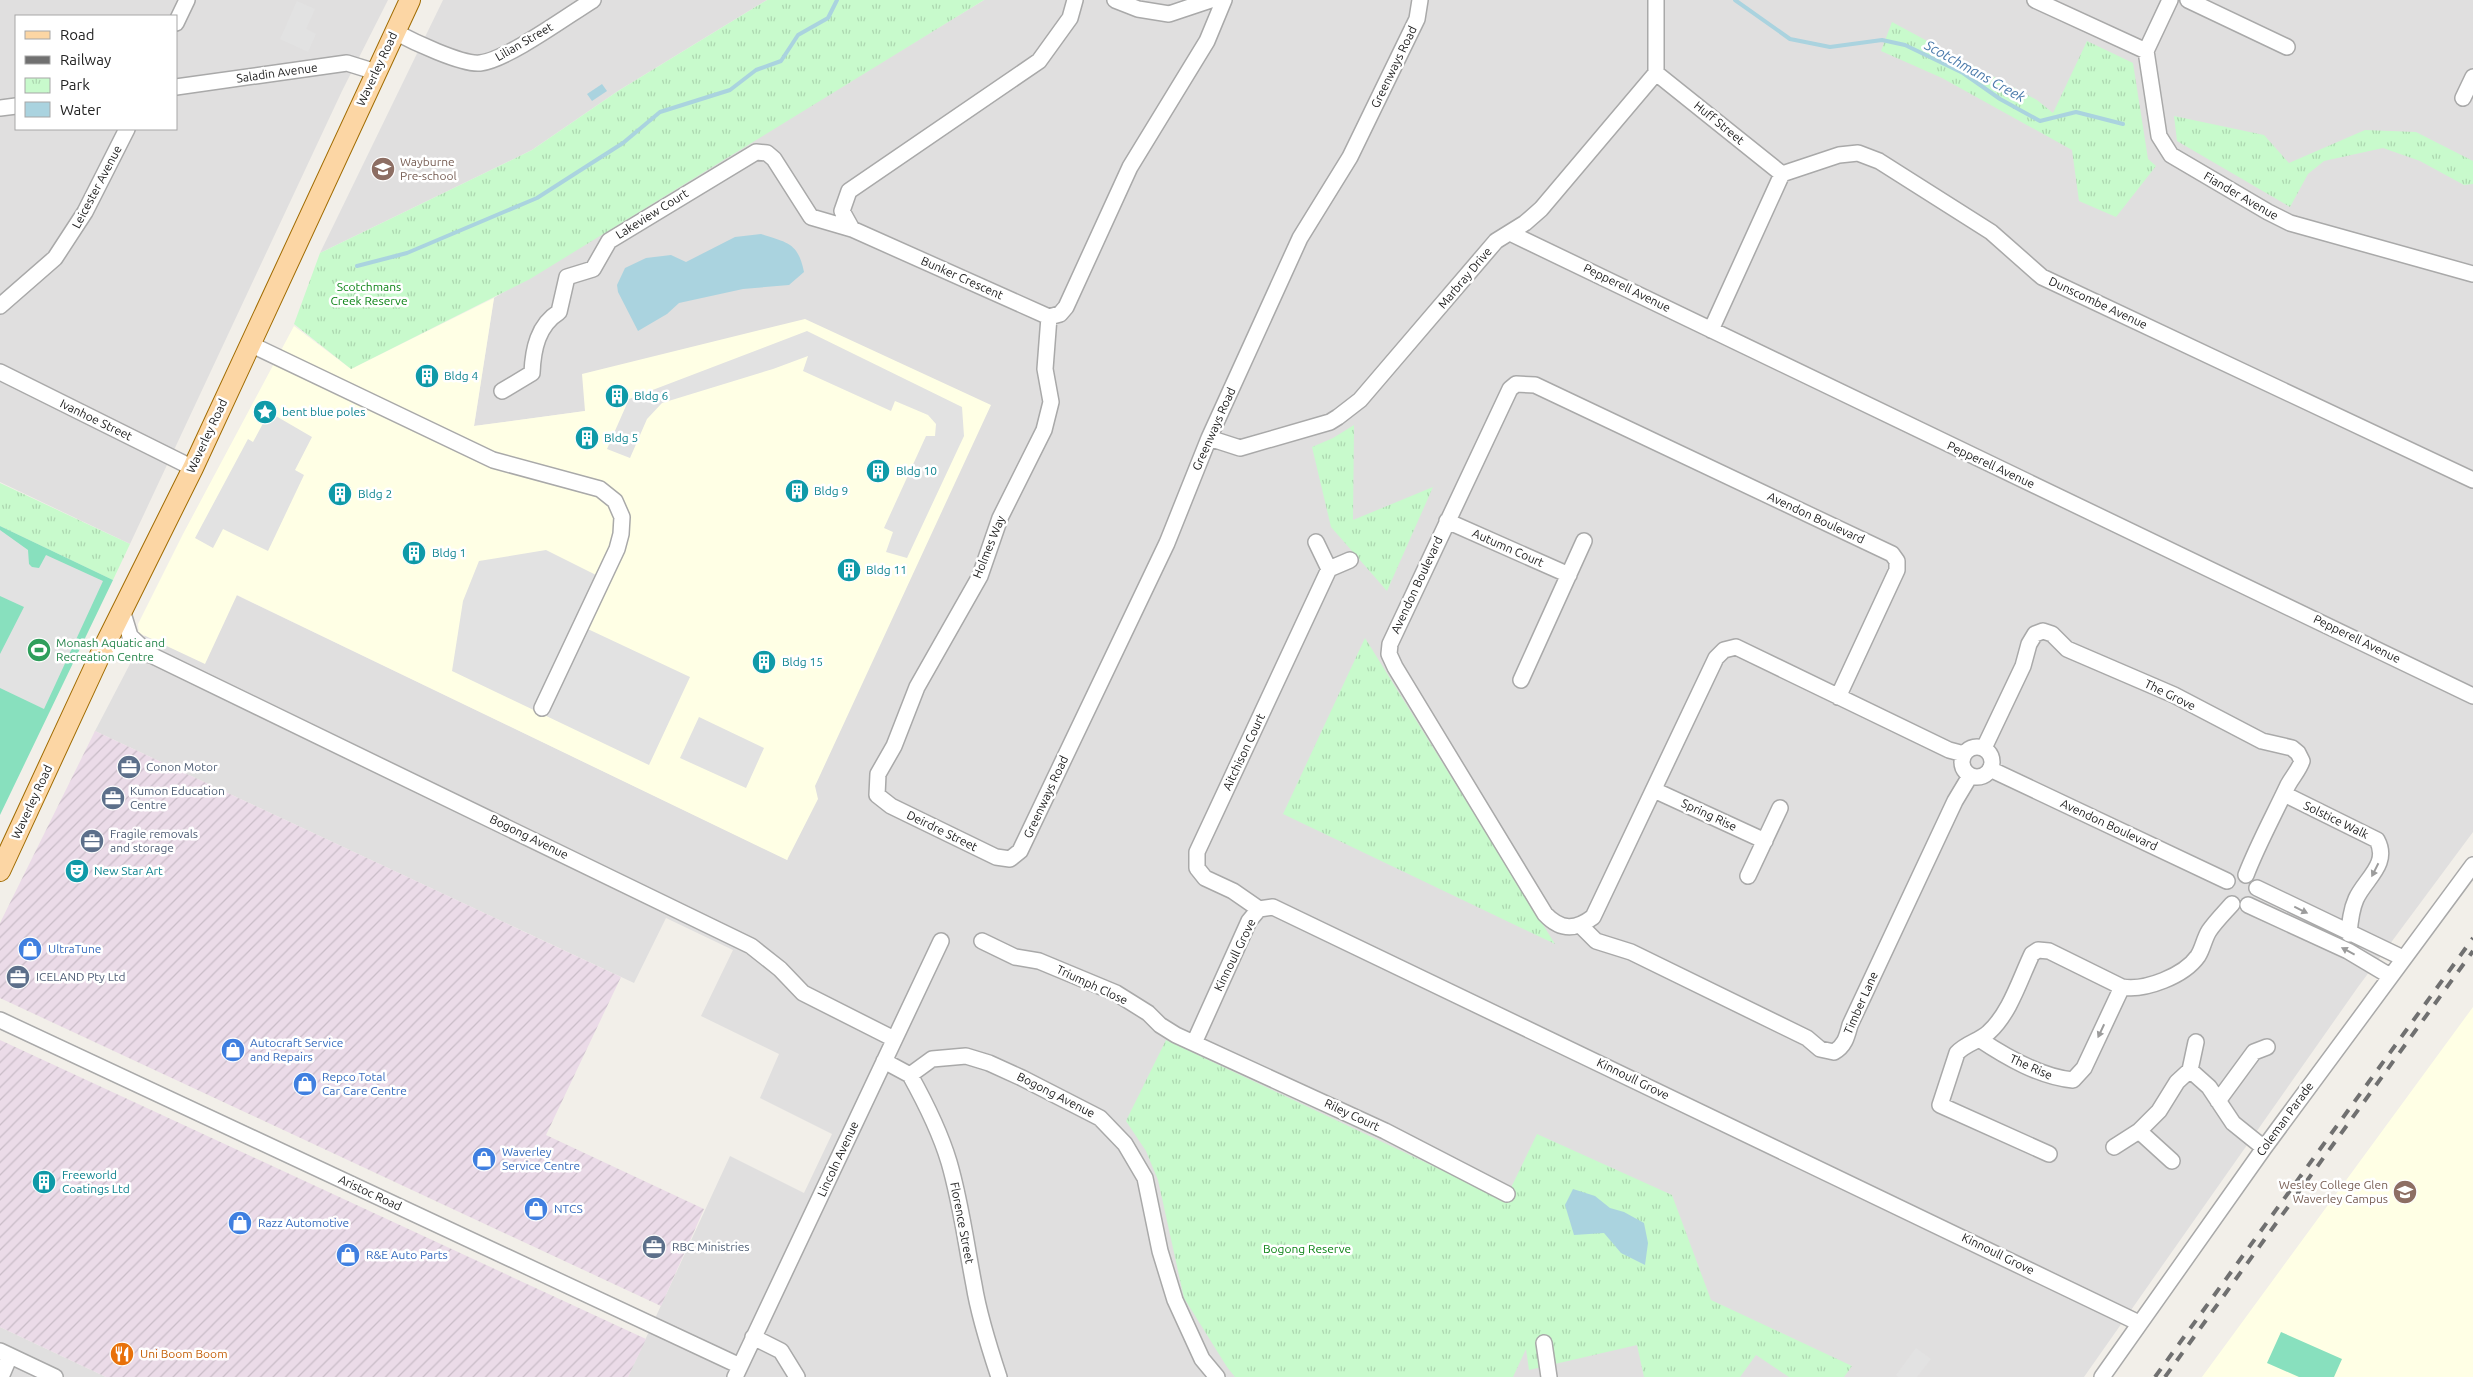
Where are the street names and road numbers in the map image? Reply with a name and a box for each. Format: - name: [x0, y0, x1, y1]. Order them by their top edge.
- street label: Lilian Street: [493, 20, 555, 63]
- street label: Greenways Road: [1368, 24, 1419, 110]
- street label: Waverley Road: [354, 30, 399, 108]
- street label: Saladin Avenue: [236, 60, 318, 85]
- street label: Huff Street: [1692, 98, 1747, 147]
- street label: Leicester Avenue: [69, 143, 124, 230]
- street label: Fiander Avenue: [2202, 169, 2281, 222]
- street label: Lakeview Court: [613, 186, 690, 241]
- street label: Marbray Drive: [1435, 244, 1494, 311]
- street label: Bunker Crescent: [919, 254, 1006, 302]
- street label: Pepperell Avenue: [1582, 261, 1673, 314]
- street label: Dunscombe Avenue: [2047, 274, 2150, 331]
- street label: Greenways Road: [1189, 385, 1238, 472]
- street label: Ivanhoe Street: [58, 396, 135, 443]
- street label: Waverley Road: [184, 397, 229, 475]
- street label: Pepperell Avenue: [1945, 439, 2037, 490]
- street label: Avendon Boulevard: [1766, 489, 1867, 546]
- street label: Holmes Way: [970, 513, 1007, 580]
- street label: Autumn Court: [1471, 526, 1546, 569]
- street label: Avendon Boulevard: [1388, 534, 1445, 635]
- street label: Pepperell Avenue: [2312, 612, 2403, 665]
- street label: The Grove: [2143, 677, 2198, 712]
- street label: Aitchison Court: [1220, 711, 1267, 792]
- street label: Greenways Road: [1021, 754, 1070, 840]
- street label: Waverley Road: [9, 763, 54, 841]
- street label: Spring Rise: [1679, 796, 1739, 833]
- street label: Avendon Boulevard: [2059, 796, 2160, 853]
- street label: Solstice Walk: [2302, 798, 2371, 841]
- street label: Deirdre Street: [905, 808, 980, 853]
- street label: Bogong Avenue: [488, 812, 570, 861]
- street label: Kinnoull Grove: [1211, 916, 1258, 993]
- street label: Triumph Close: [1055, 962, 1130, 1007]
- street label: Timber Lane: [1841, 970, 1880, 1036]
- street label: The Rise: [2008, 1051, 2054, 1082]
- street label: Kinnoull Grove: [1595, 1055, 1672, 1102]
- street label: Bogong Avenue: [1015, 1069, 1097, 1120]
- street label: Coleman Parade: [2254, 1079, 2316, 1158]
- street label: Riley Court: [1323, 1096, 1382, 1133]
- street label: Lincoln Avenue: [814, 1119, 861, 1199]
- street label: Aristoc Road: [337, 1172, 404, 1213]
- street label: Florence Street: [948, 1181, 977, 1265]
- street label: Kinnoull Grove: [1960, 1230, 2037, 1277]

